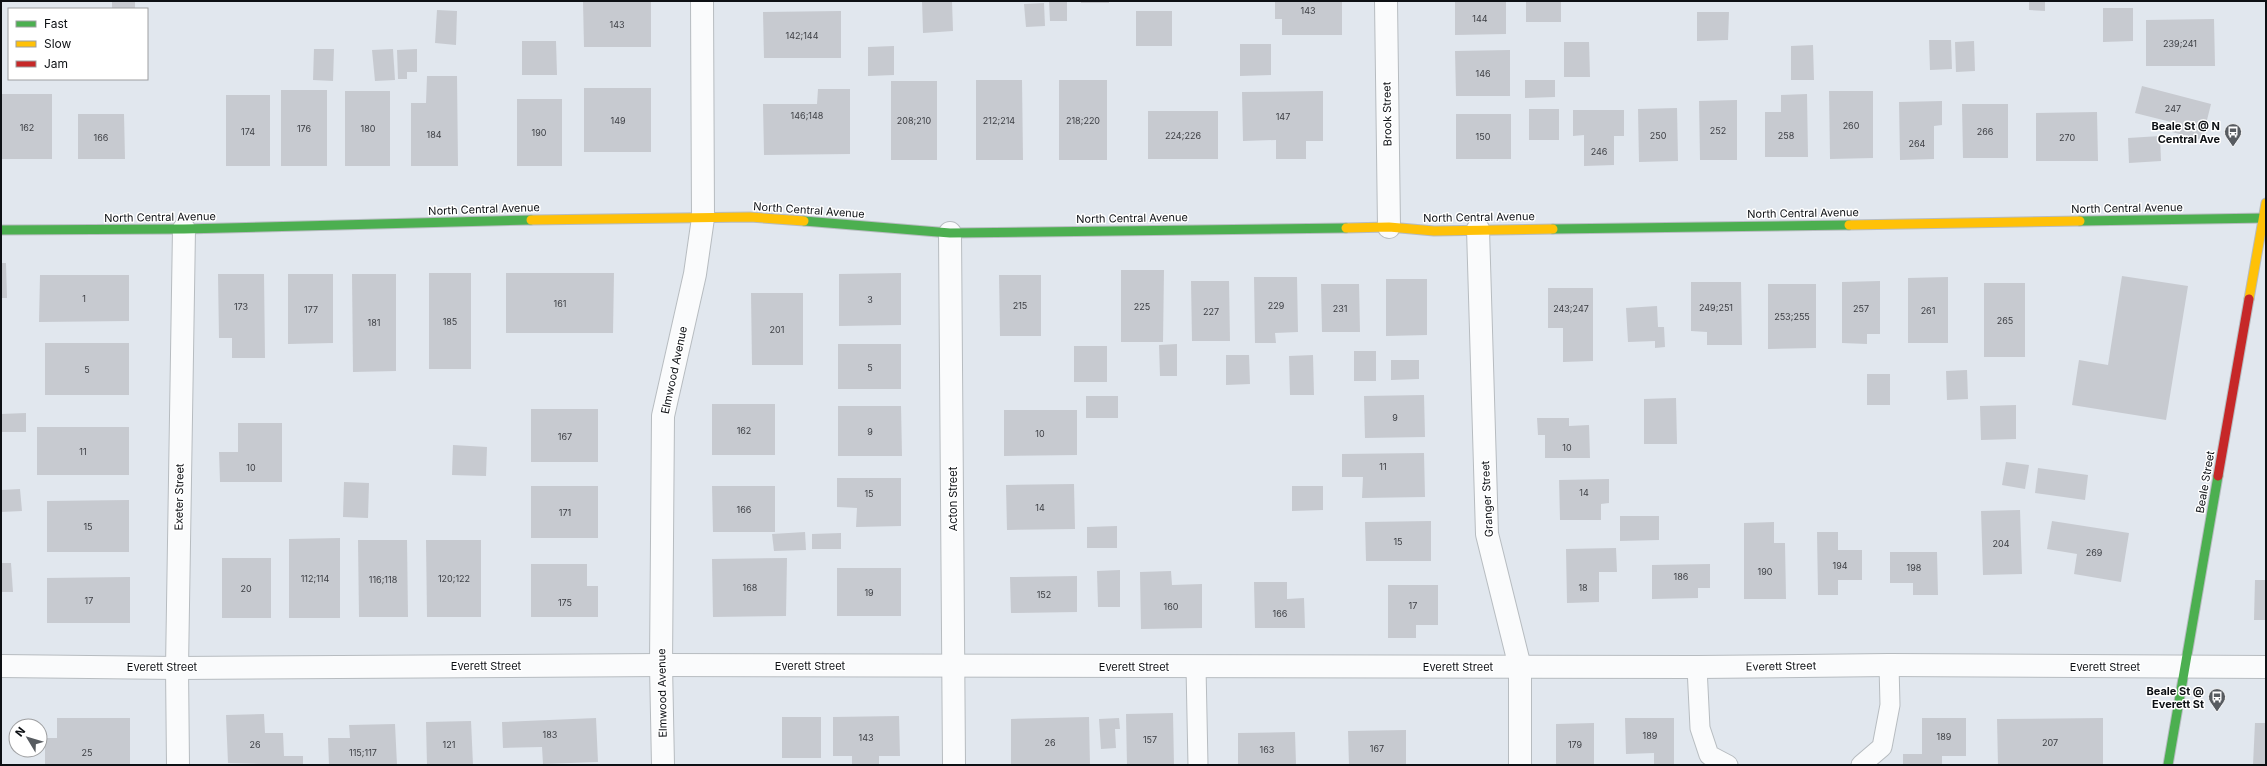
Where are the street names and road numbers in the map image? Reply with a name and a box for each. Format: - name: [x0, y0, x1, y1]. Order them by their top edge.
- street label: Brook Street: [1379, 81, 1395, 146]
- street label: North Central Avenue: [753, 199, 865, 221]
- street label: North Central Avenue: [428, 200, 540, 218]
- street label: North Central Avenue: [2071, 200, 2183, 216]
- street label: North Central Avenue: [1747, 205, 1859, 221]
- street label: North Central Avenue: [104, 209, 216, 225]
- street label: North Central Avenue: [1423, 209, 1535, 225]
- street label: North Central Avenue: [1076, 210, 1188, 226]
- street label: Elmwood Avenue: [658, 325, 690, 415]
- street label: Beale Street: [2193, 449, 2217, 514]
- street label: Granger Street: [1478, 460, 1496, 538]
- street label: Exeter Street: [171, 463, 187, 531]
- street label: Acton Street: [946, 466, 960, 531]
- street label: Elmwood Avenue: [654, 648, 670, 738]
- street label: Everett Street: [1746, 658, 1817, 674]
- street label: Everett Street: [451, 659, 522, 673]
- street label: Everett Street: [775, 659, 846, 673]
- street label: Everett Street: [127, 660, 198, 674]
- street label: Everett Street: [1099, 660, 1170, 674]
- street label: Everett Street: [1423, 660, 1494, 674]
- street label: Everett Street: [2070, 660, 2141, 674]

